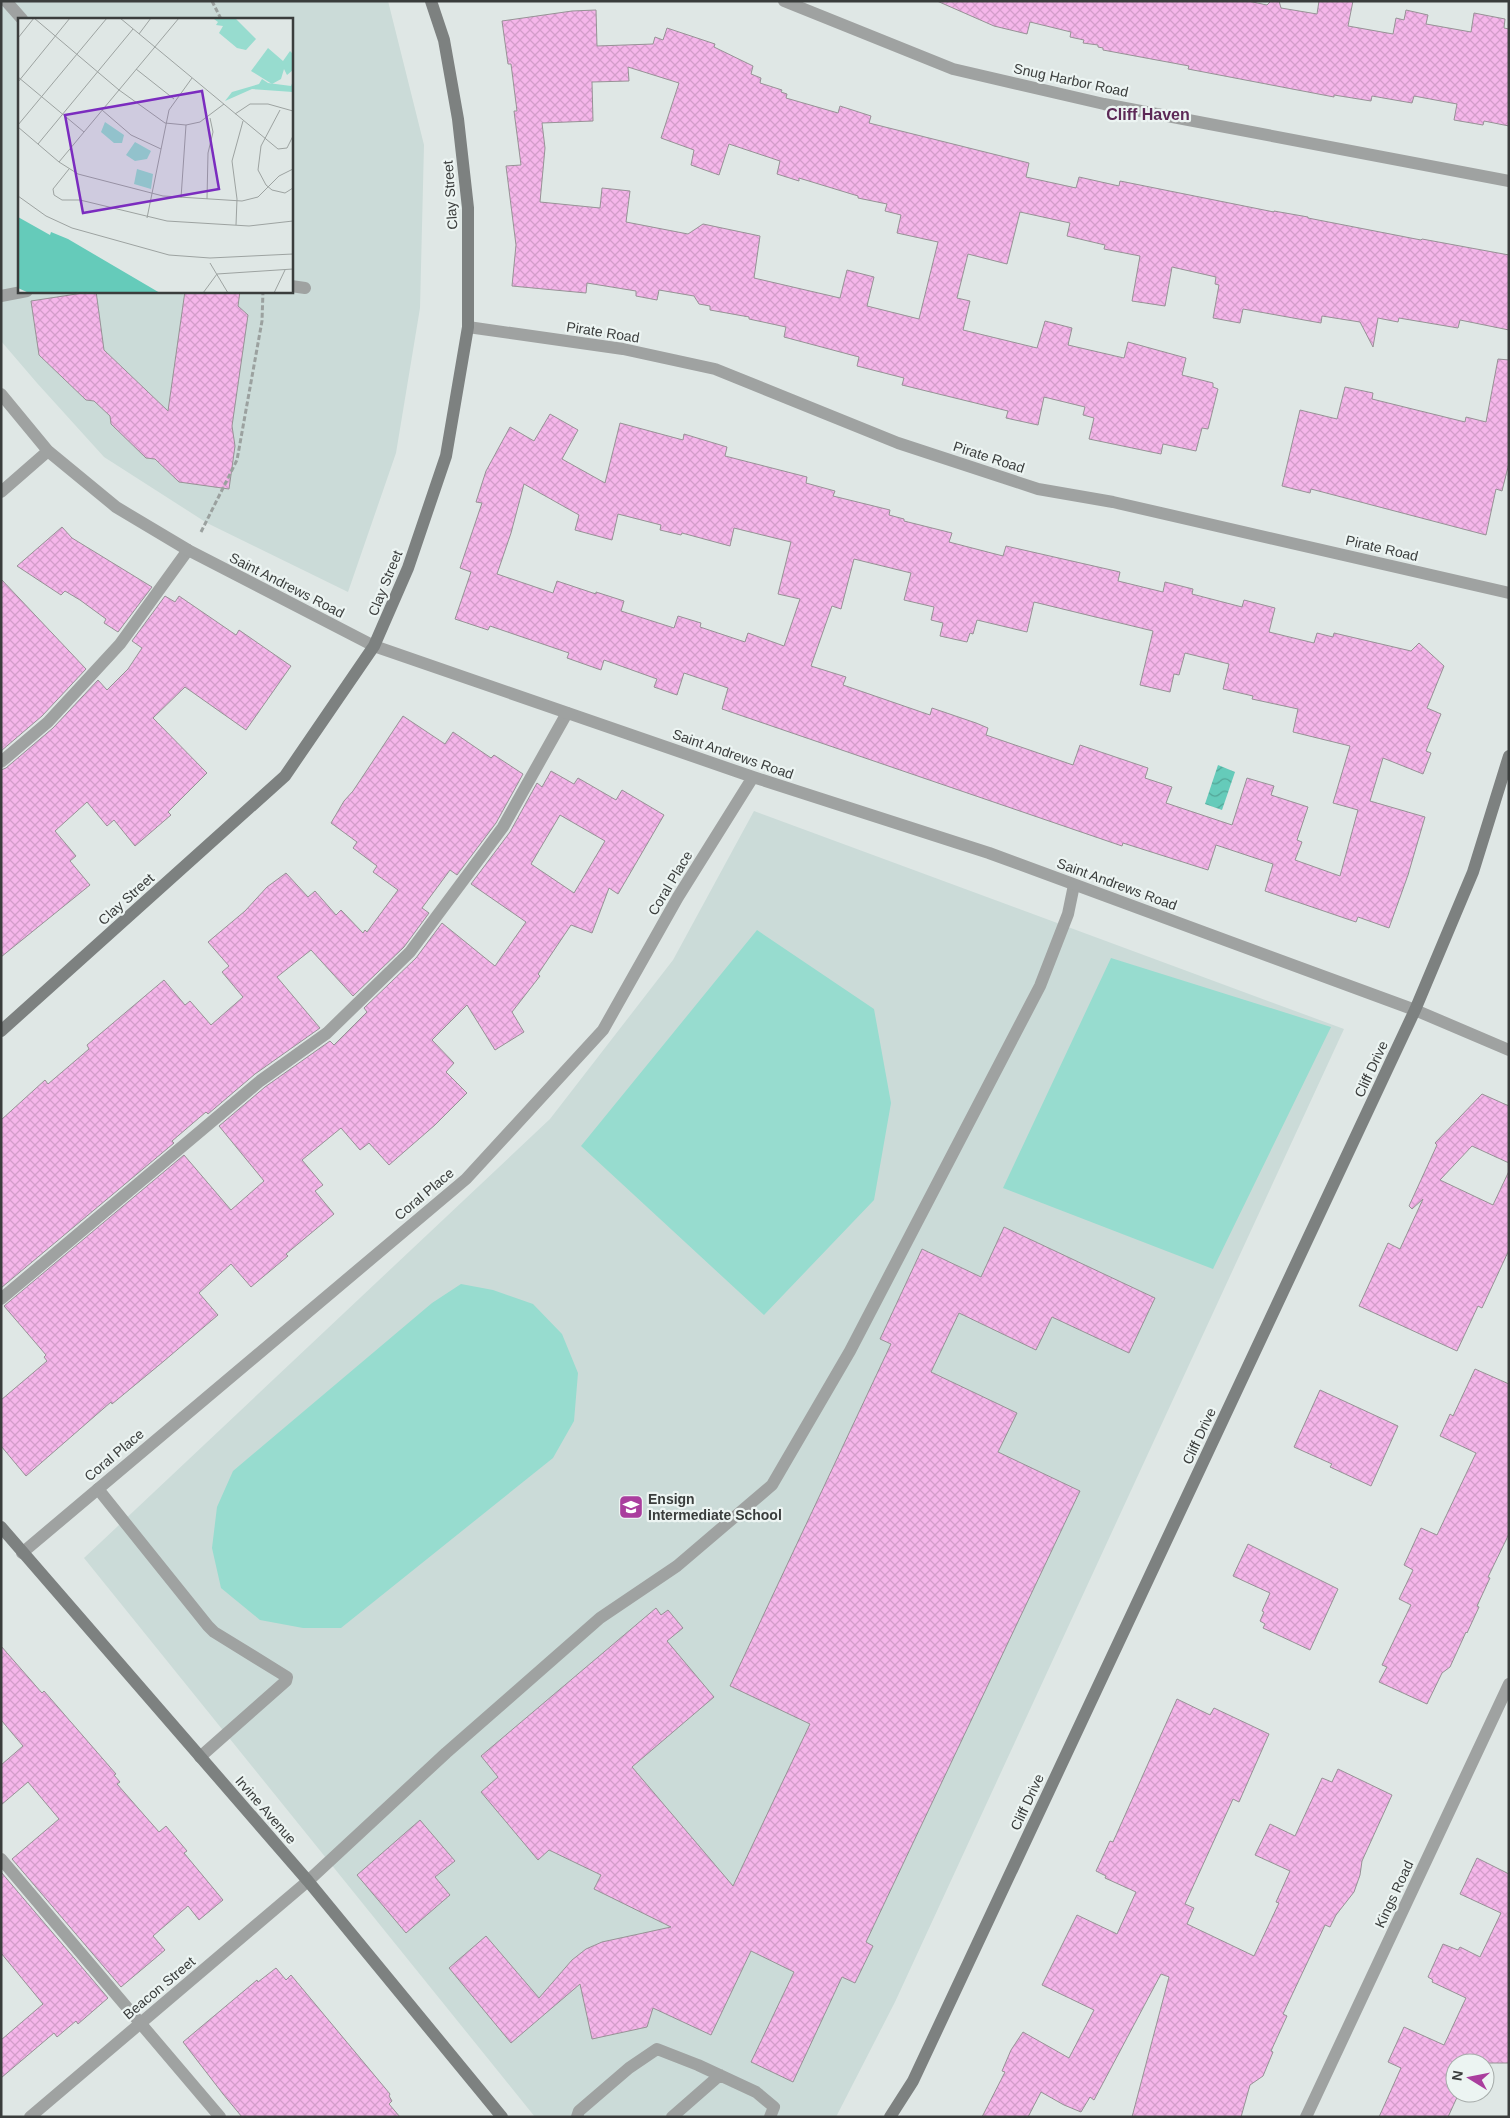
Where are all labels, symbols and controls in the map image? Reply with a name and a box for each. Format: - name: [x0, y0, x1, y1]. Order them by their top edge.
- inset map: [18, 18, 292, 292]
- street label: Snug Harbor Road: [1012, 60, 1130, 100]
- district label: Cliff Haven: [1106, 106, 1190, 123]
- street label: Clay Street: [440, 160, 460, 230]
- street label: Pirate Road: [565, 318, 641, 346]
- street label: Pirate Road: [951, 438, 1027, 476]
- street label: Pirate Road: [1344, 532, 1420, 564]
- street label: Clay Street: [365, 548, 405, 618]
- street label: Saint Andrews Road: [227, 549, 347, 621]
- street label: Saint Andrews Road: [670, 726, 796, 782]
- street label: Coral Place: [645, 848, 696, 918]
- street label: Saint Andrews Road: [1055, 855, 1179, 913]
- street label: Clay Street: [95, 870, 157, 928]
- street label: Cliff Drive: [1351, 1038, 1391, 1100]
- street label: Coral Place: [391, 1164, 457, 1223]
- street label: Cliff Drive: [1179, 1405, 1219, 1467]
- street label: Coral Place: [81, 1425, 147, 1484]
- place label: Ensign Intermediate School: [648, 1491, 782, 1523]
- school or university icon: Ensign Intermediate School: [618, 1494, 644, 1520]
- street label: Cliff Drive: [1007, 1771, 1047, 1833]
- street label: Irvine Avenue: [232, 1773, 300, 1847]
- street label: Kings Road: [1371, 1858, 1417, 1930]
- street label: Beacon Street: [120, 1953, 198, 2023]
- north arrow: [1445, 2053, 1495, 2103]
- text: N: [1448, 2069, 1466, 2082]

